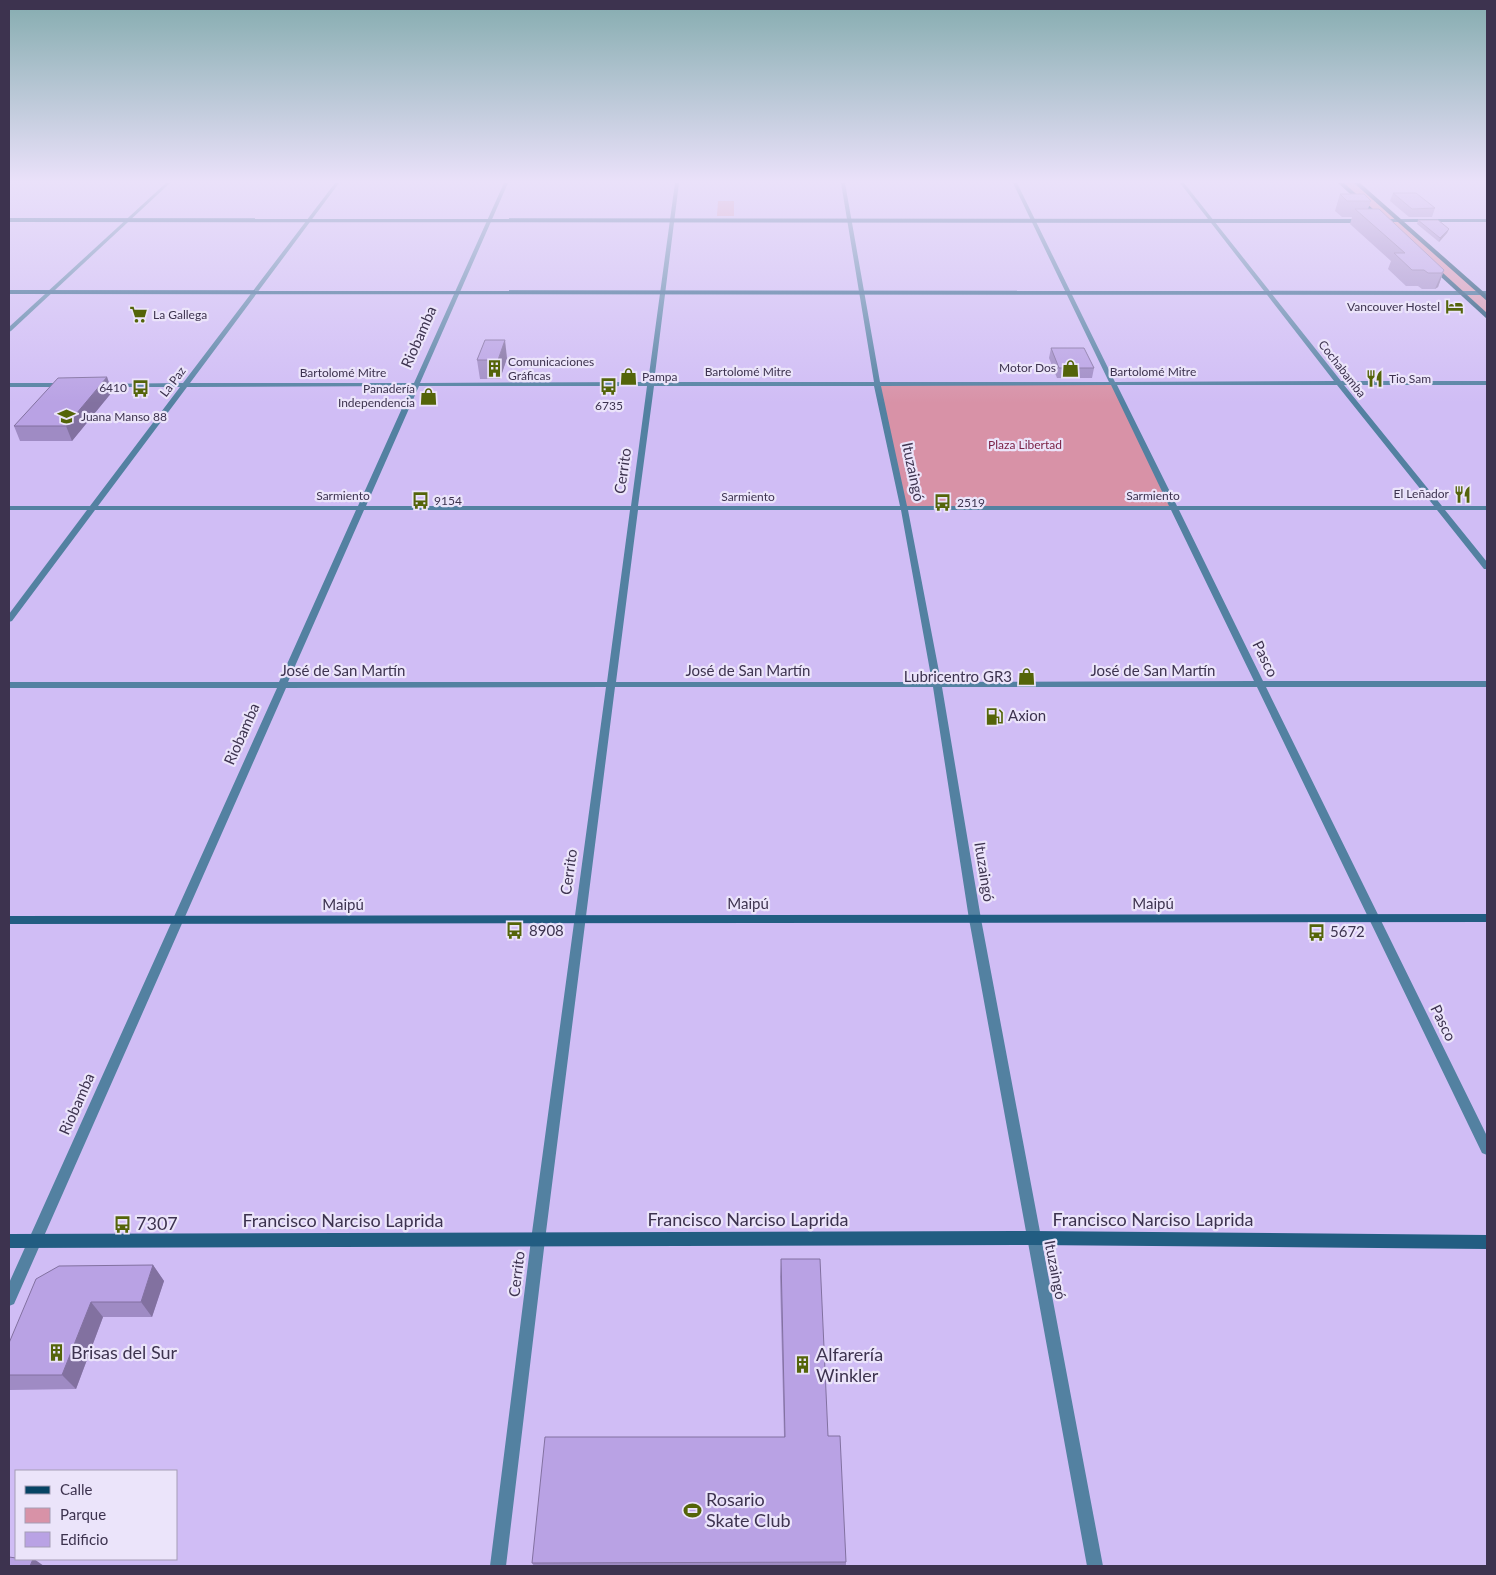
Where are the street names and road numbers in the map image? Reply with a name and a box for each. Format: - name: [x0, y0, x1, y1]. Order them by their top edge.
- street label: Riobamba: [397, 303, 440, 370]
- street label: Cochabamba: [1315, 337, 1369, 400]
- street label: La Paz: [156, 363, 189, 400]
- street label: Bartolomé Mitre: [705, 364, 791, 379]
- street label: Bartolomé Mitre: [1110, 364, 1196, 379]
- street label: Bartolomé Mitre: [300, 365, 386, 380]
- street label: Ituzaingó: [899, 441, 929, 503]
- street label: Cerrito: [610, 447, 634, 495]
- street label: Sarmiento: [316, 488, 370, 503]
- street label: Sarmiento: [1126, 488, 1180, 503]
- street label: Sarmiento: [721, 489, 775, 504]
- street label: Pasco: [1249, 637, 1282, 680]
- street label: José de San Martín: [281, 661, 405, 679]
- street label: José de San Martín: [686, 661, 810, 679]
- street label: José de San Martín: [1091, 661, 1215, 679]
- street label: Riobamba: [220, 700, 263, 767]
- street label: Ituzaingó: [971, 841, 999, 903]
- street label: Cerrito: [556, 848, 580, 896]
- street label: Maipú: [727, 894, 769, 912]
- street label: Maipú: [1132, 894, 1174, 912]
- street label: Maipú: [322, 895, 364, 913]
- street label: Pasco: [1427, 1001, 1460, 1044]
- street label: Riobamba: [55, 1070, 98, 1137]
- street label: Francisco Narciso Laprida: [647, 1208, 849, 1230]
- street label: Francisco Narciso Laprida: [1052, 1208, 1254, 1230]
- street label: Francisco Narciso Laprida: [242, 1209, 444, 1231]
- street label: Ituzaingó: [1041, 1239, 1071, 1301]
- street label: Cerrito: [504, 1250, 528, 1298]

